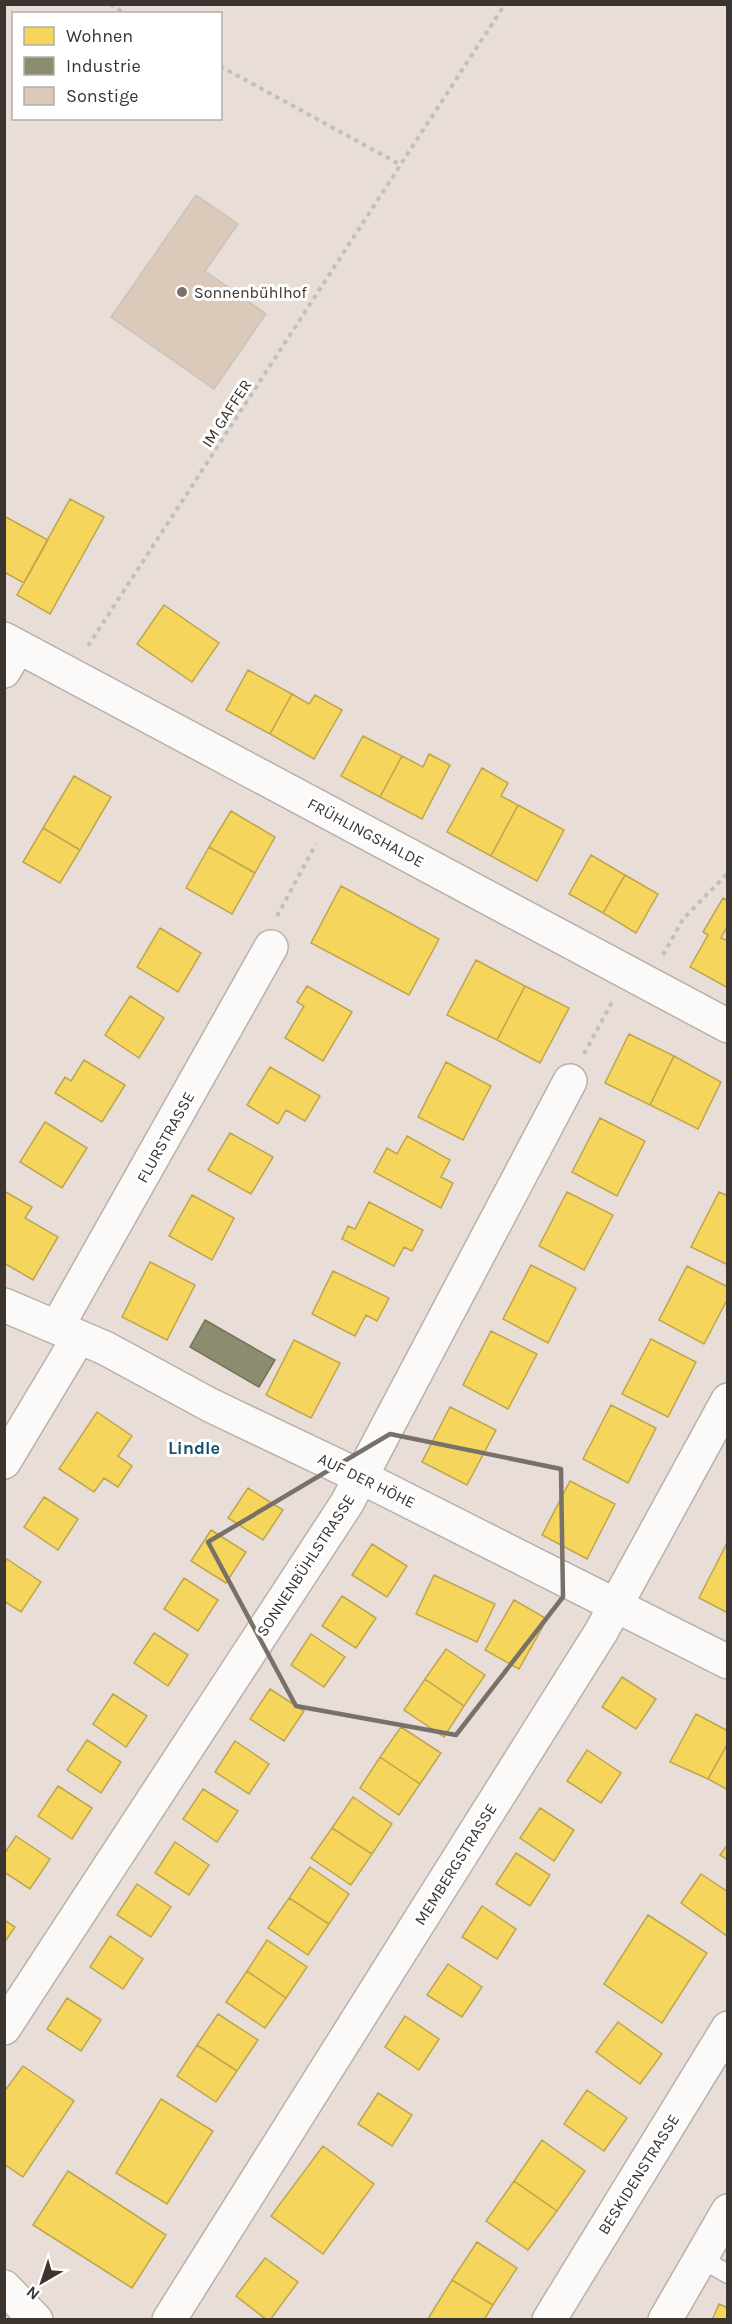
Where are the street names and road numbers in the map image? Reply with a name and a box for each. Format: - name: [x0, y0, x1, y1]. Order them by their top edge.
- street label: IM GAFFER: [198, 376, 255, 451]
- street label: FRÜHLINGSHALDE: [304, 794, 427, 871]
- street label: FLURSTRASSE: [133, 1088, 198, 1186]
- street label: AUF DER HÖHE: [315, 1449, 418, 1512]
- street label: SONNENBÜHLSTRASSE: [252, 1491, 358, 1640]
- street label: MEMBERGSTRASSE: [410, 1800, 501, 1929]
- street label: BESKIDENSTRASSE: [594, 2111, 683, 2238]

